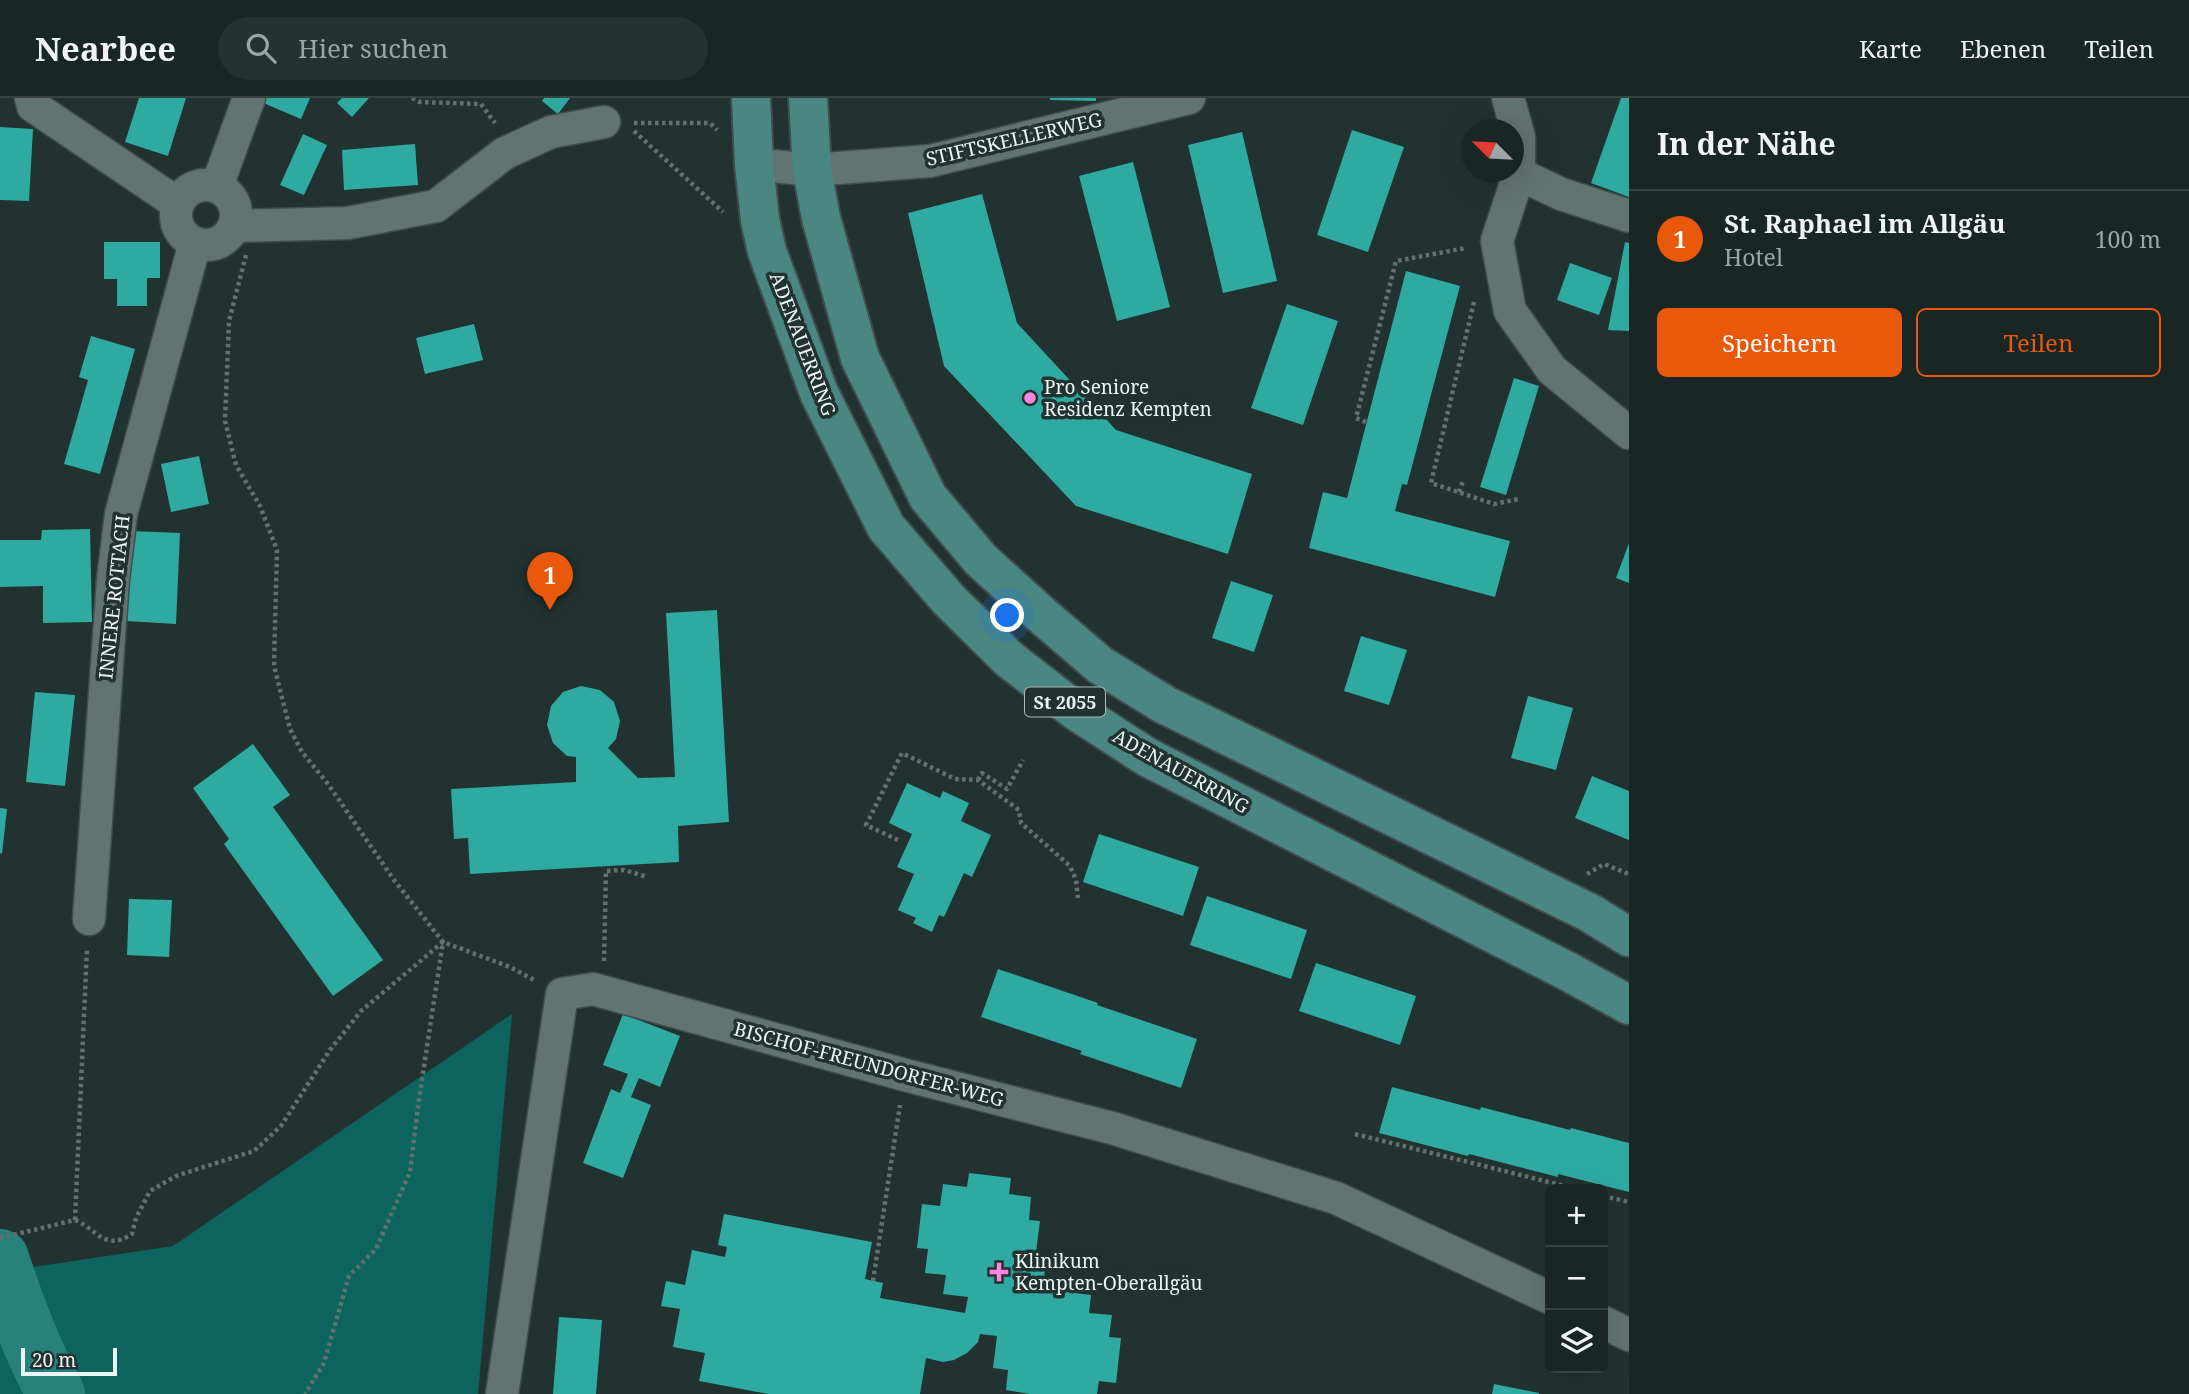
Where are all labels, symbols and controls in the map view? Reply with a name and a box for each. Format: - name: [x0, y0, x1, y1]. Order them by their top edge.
- search box: [218, 17, 708, 80]
- text: Nearbee: [35, 26, 176, 71]
- icon: search: [242, 29, 280, 67]
- text: Hier suchen: [298, 30, 448, 66]
- text: Karte: [1859, 32, 1922, 65]
- text: Ebenen: [1960, 32, 2046, 65]
- text: Teilen: [2084, 32, 2154, 65]
- street label: STIFTSKELLERWEG: [924, 106, 1105, 172]
- north arrow: [1461, 119, 1524, 182]
- text: In der Nähe: [1657, 123, 1836, 164]
- text: St. Raphael im Allgäu: [1724, 205, 2006, 241]
- text: 1: [1674, 223, 1687, 255]
- text: 100 m: [2095, 223, 2161, 255]
- text: Hotel: [1724, 241, 1783, 273]
- street label: ADENAUERRING: [764, 268, 843, 420]
- button: Speichern: [1657, 308, 1902, 377]
- button: Teilen: [1916, 308, 2161, 377]
- place label: Pro Seniore Residenz Kempten: [1044, 374, 1212, 422]
- marker: Pro Seniore Residenz Kempten: [1022, 390, 1038, 406]
- street label: INNERE ROTTACH: [92, 514, 136, 680]
- pin: 1: [527, 552, 573, 610]
- your location: [990, 598, 1024, 632]
- road number: St 2055: [1025, 688, 1105, 716]
- street label: ADENAUERRING: [1108, 723, 1254, 819]
- street label: BISCHOF-FREUNDORFER-WEG: [731, 1015, 1007, 1113]
- map controls: [1545, 1184, 1608, 1373]
- button: +: [1545, 1184, 1608, 1247]
- button: −: [1545, 1247, 1608, 1310]
- place label: Klinikum Kempten-Oberallgäu: [1015, 1248, 1203, 1296]
- marker: Klinikum Kempten-Oberallgäu: [989, 1262, 1009, 1282]
- button: layers: [1545, 1310, 1608, 1373]
- scale bar: [21, 1345, 117, 1377]
- text: 20 m: [32, 1347, 76, 1373]

